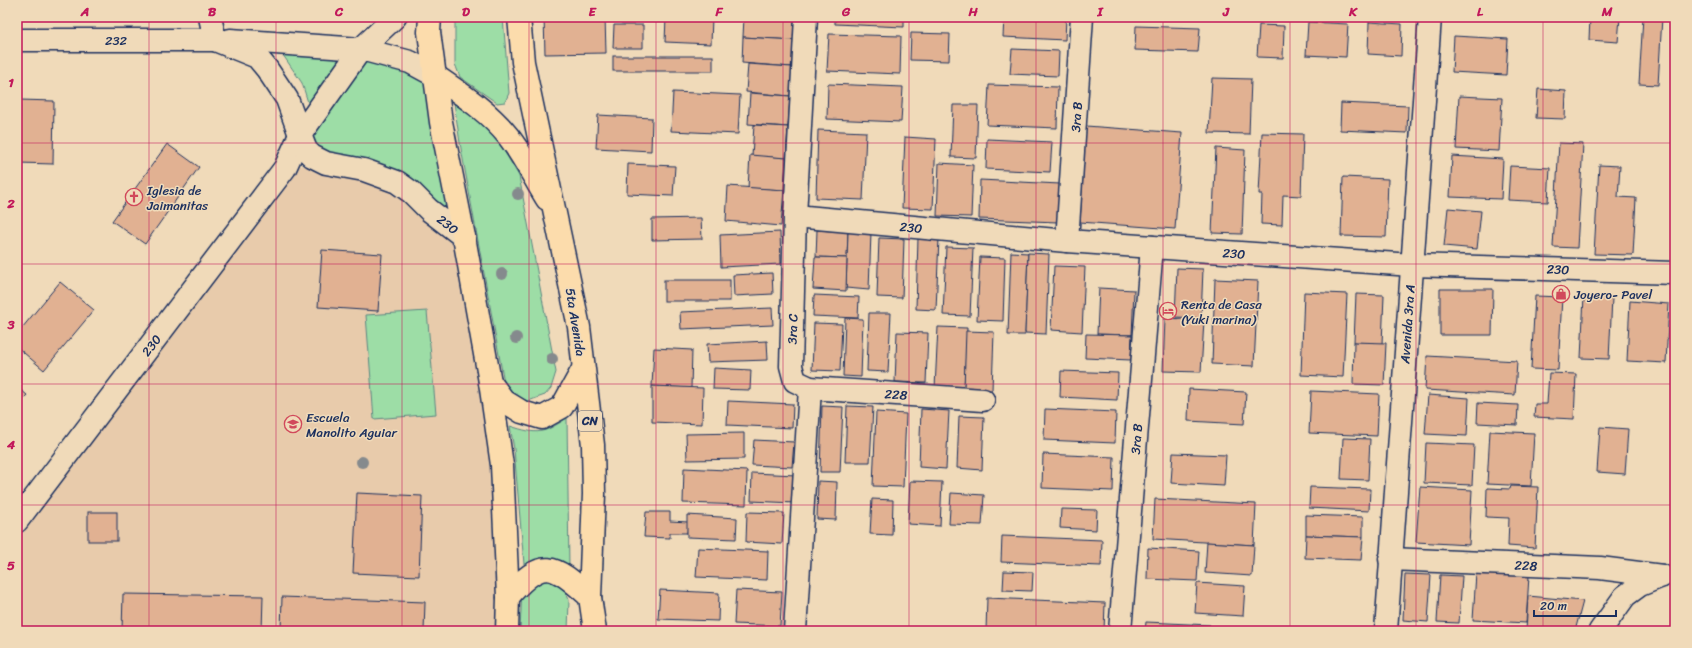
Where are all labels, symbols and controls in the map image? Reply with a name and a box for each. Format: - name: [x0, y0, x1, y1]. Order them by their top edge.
- text: A: [80, 0, 89, 23]
- text: B: [208, 0, 217, 23]
- text: C: [334, 0, 344, 23]
- text: D: [462, 0, 470, 23]
- text: E: [588, 0, 597, 23]
- text: F: [714, 0, 723, 23]
- text: G: [841, 0, 851, 23]
- text: H: [967, 0, 978, 23]
- text: I: [1096, 0, 1104, 23]
- text: J: [1222, 0, 1230, 23]
- text: K: [1348, 0, 1358, 23]
- text: L: [1477, 0, 1484, 23]
- text: M: [1601, 0, 1613, 23]
- street label: 232: [105, 29, 128, 52]
- text: 1: [8, 71, 14, 94]
- street label: 3ra B: [1064, 101, 1089, 133]
- place label: Iglesia de Jaimanitas: [146, 179, 209, 217]
- church icon: Iglesia de Jaimanitas: [124, 187, 144, 207]
- text: 2: [6, 192, 15, 215]
- street label: 230: [432, 208, 464, 240]
- street label: 230: [899, 215, 923, 240]
- street label: 230: [1222, 241, 1246, 266]
- street label: 230: [1546, 258, 1570, 281]
- place label: Joyero- Pavel: [1573, 283, 1652, 306]
- street label: Avenida 3ra A: [1393, 284, 1422, 365]
- shop icon: Joyero- Pavel: [1551, 284, 1571, 304]
- street label: 5ta Avenida: [559, 286, 592, 358]
- place label: Renta de Casa (Yuki marina): [1181, 293, 1262, 331]
- hotel icon: Renta de Casa (Yuki marina): [1158, 301, 1178, 321]
- text: 3: [6, 313, 15, 336]
- street label: 3ra C: [780, 313, 805, 345]
- street label: 230: [135, 329, 167, 361]
- street label: 228: [884, 382, 908, 407]
- place label: Escuela Manolito Aguiar: [306, 406, 397, 444]
- road number: CN: [578, 411, 602, 431]
- school or university icon: Escuela Manolito Aguiar: [283, 414, 303, 434]
- street label: 3ra B: [1124, 423, 1149, 455]
- text: 4: [6, 433, 16, 456]
- street label: 228: [1514, 553, 1538, 578]
- text: 5: [7, 554, 15, 577]
- scale bar: [1534, 592, 1616, 618]
- text: 20 m: [1540, 595, 1567, 617]

